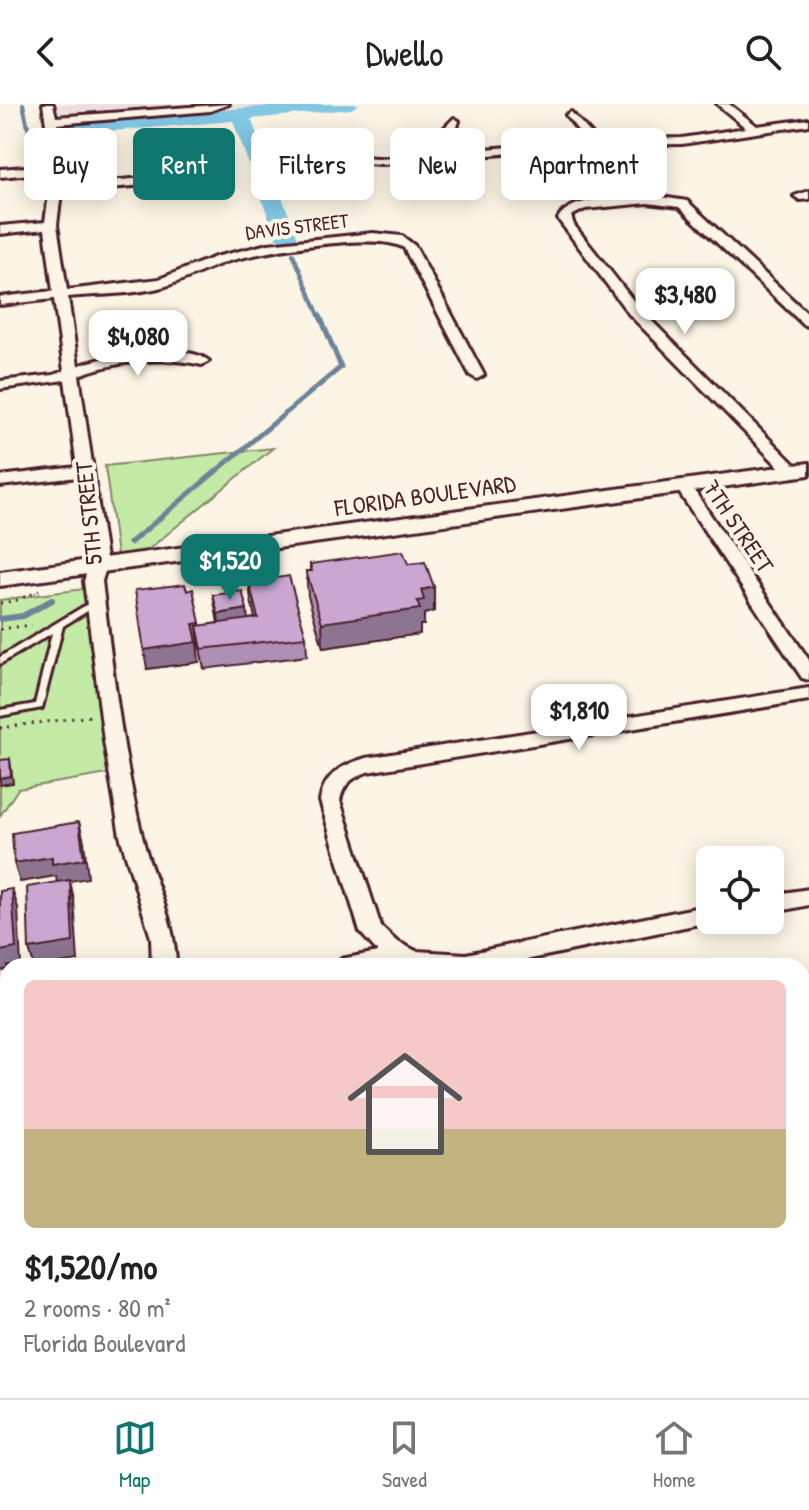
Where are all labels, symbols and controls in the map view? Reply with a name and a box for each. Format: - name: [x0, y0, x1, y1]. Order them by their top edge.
- text: Dwello: [365, 28, 444, 77]
- icon: back: [24, 30, 68, 74]
- icon: search: [741, 30, 785, 74]
- chip: Buy: [24, 128, 117, 200]
- chip: Rent: [133, 128, 235, 200]
- chip: Filters: [251, 128, 374, 200]
- chip: New: [390, 128, 485, 200]
- chip: Apartment: [501, 128, 667, 200]
- street label: DAVIS STREET: [244, 206, 351, 246]
- pin: $3,480: [620, 268, 750, 336]
- text: $3,480: [654, 276, 716, 311]
- pin: $4,080: [73, 310, 203, 378]
- text: $4,080: [107, 318, 169, 353]
- street label: 5TH STREET: [67, 459, 109, 566]
- street label: FLORIDA BOULEVARD: [332, 466, 518, 524]
- street label: 7TH STREET: [696, 473, 782, 579]
- pin: $1,520: [165, 534, 295, 602]
- text: $1,520: [199, 542, 261, 577]
- pin: $1,810: [514, 684, 644, 752]
- text: $1,810: [549, 692, 609, 727]
- map controls: [696, 846, 784, 934]
- button: locate: [696, 846, 784, 934]
- icon: home: [333, 1032, 477, 1176]
- text: $1,520/mo: [24, 1244, 157, 1290]
- text: 2 rooms · 80 m²: [24, 1290, 171, 1325]
- text: Florida Boulevard: [24, 1325, 185, 1360]
- tab: Map: [113, 1416, 157, 1494]
- tab: Saved: [382, 1416, 427, 1494]
- tab: Home: [652, 1416, 696, 1494]

